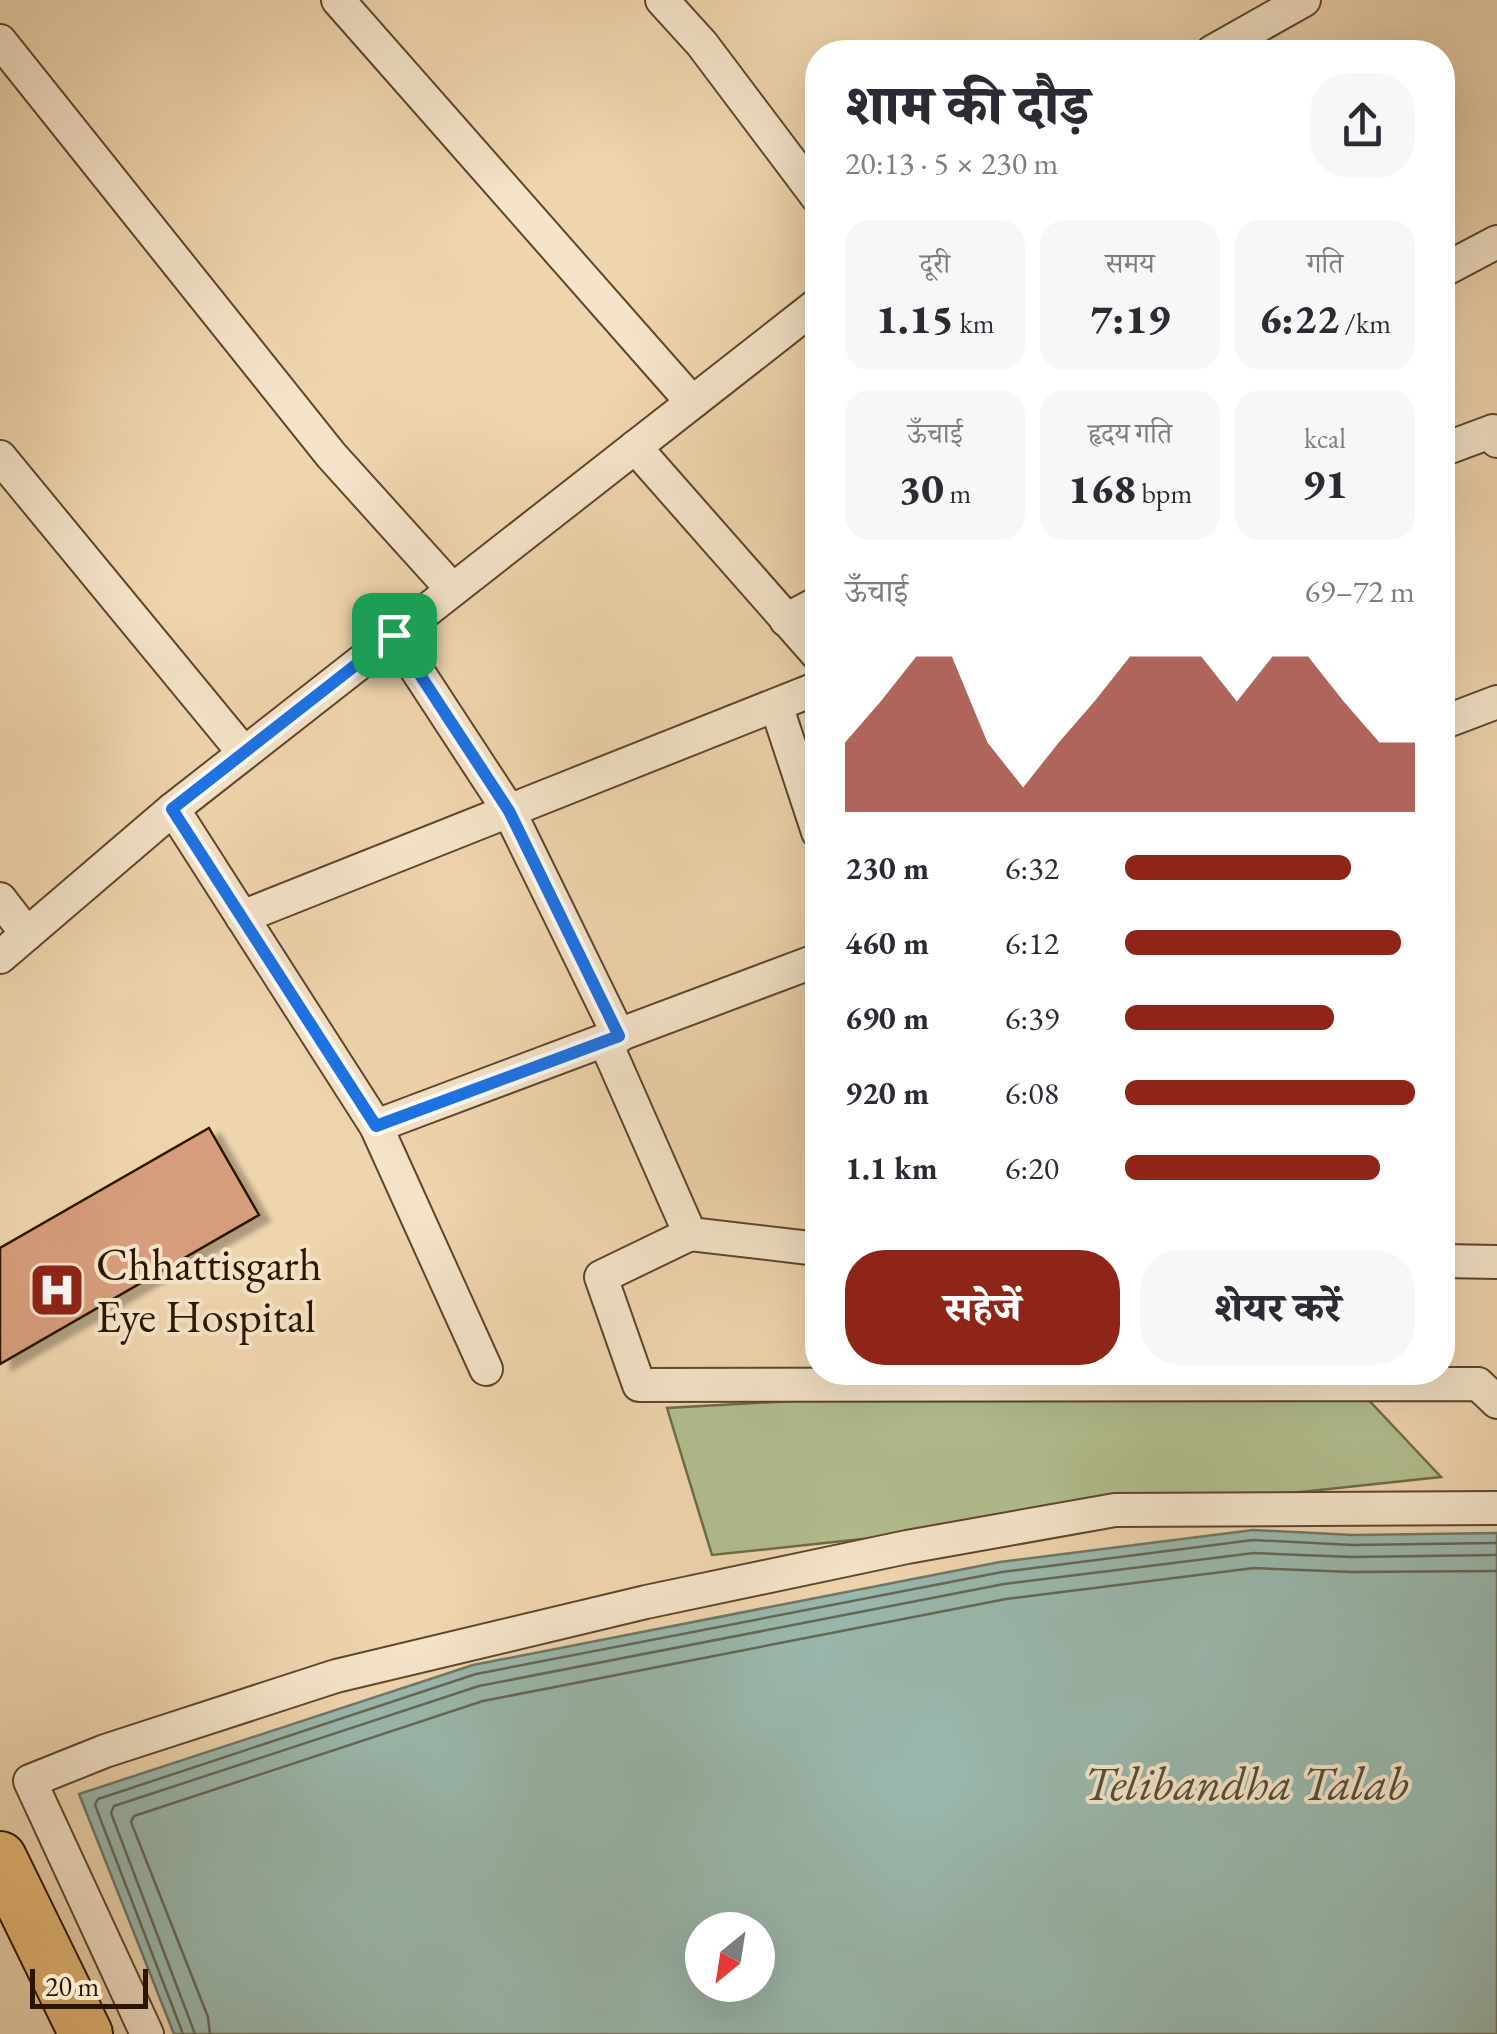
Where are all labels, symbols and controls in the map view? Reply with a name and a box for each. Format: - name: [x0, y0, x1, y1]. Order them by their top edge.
- text: शाम की दौड़: [845, 69, 1089, 140]
- button: share: [1310, 73, 1415, 178]
- text: 20:13 · 5 × 230 m: [845, 142, 1058, 184]
- text: दूरी: [920, 245, 950, 281]
- text: समय: [1105, 245, 1155, 281]
- text: गति: [1307, 245, 1343, 281]
- text: 1.15: [875, 291, 954, 346]
- text: 7:19: [1090, 291, 1170, 346]
- text: 6:22: [1259, 291, 1339, 346]
- text: km: [954, 305, 995, 341]
- text: /km: [1339, 305, 1391, 341]
- text: ऊँचाई: [907, 415, 963, 451]
- text: हृदय गति: [1088, 415, 1172, 451]
- text: kcal: [1304, 420, 1346, 456]
- text: 91: [1302, 456, 1348, 511]
- text: 30: [899, 461, 944, 516]
- text: 168: [1068, 461, 1136, 516]
- text: m: [944, 475, 971, 511]
- text: bpm: [1136, 475, 1192, 511]
- text: ऊँचाई: [845, 570, 908, 612]
- text: 69–72 m: [1305, 570, 1415, 612]
- pin: [352, 593, 437, 678]
- icon: arrive: [367, 608, 422, 663]
- text: 230 m: [845, 847, 929, 889]
- text: 6:32: [1005, 847, 1059, 889]
- text: 460 m: [845, 922, 929, 964]
- text: 6:12: [1005, 922, 1059, 964]
- text: 690 m: [845, 997, 929, 1039]
- text: 6:39: [1005, 997, 1059, 1039]
- text: 920 m: [845, 1072, 929, 1114]
- text: 6:08: [1005, 1072, 1059, 1114]
- text: 1.1 km: [845, 1147, 938, 1189]
- text: 6:20: [1005, 1147, 1059, 1189]
- place label: Chhattisgarh Eye Hospital: [96, 1235, 322, 1345]
- button: सहेजें: [845, 1250, 1120, 1365]
- button: शेयर करें: [1140, 1250, 1415, 1365]
- hospital icon: Chhattisgarh Eye Hospital: [27, 1260, 87, 1320]
- water label: Telibandha Talab: [1084, 1752, 1409, 1814]
- north arrow: [685, 1912, 775, 2002]
- map controls: [685, 1912, 775, 2002]
- scale bar: [30, 1964, 148, 2008]
- text: 20 m: [45, 1968, 99, 2004]

